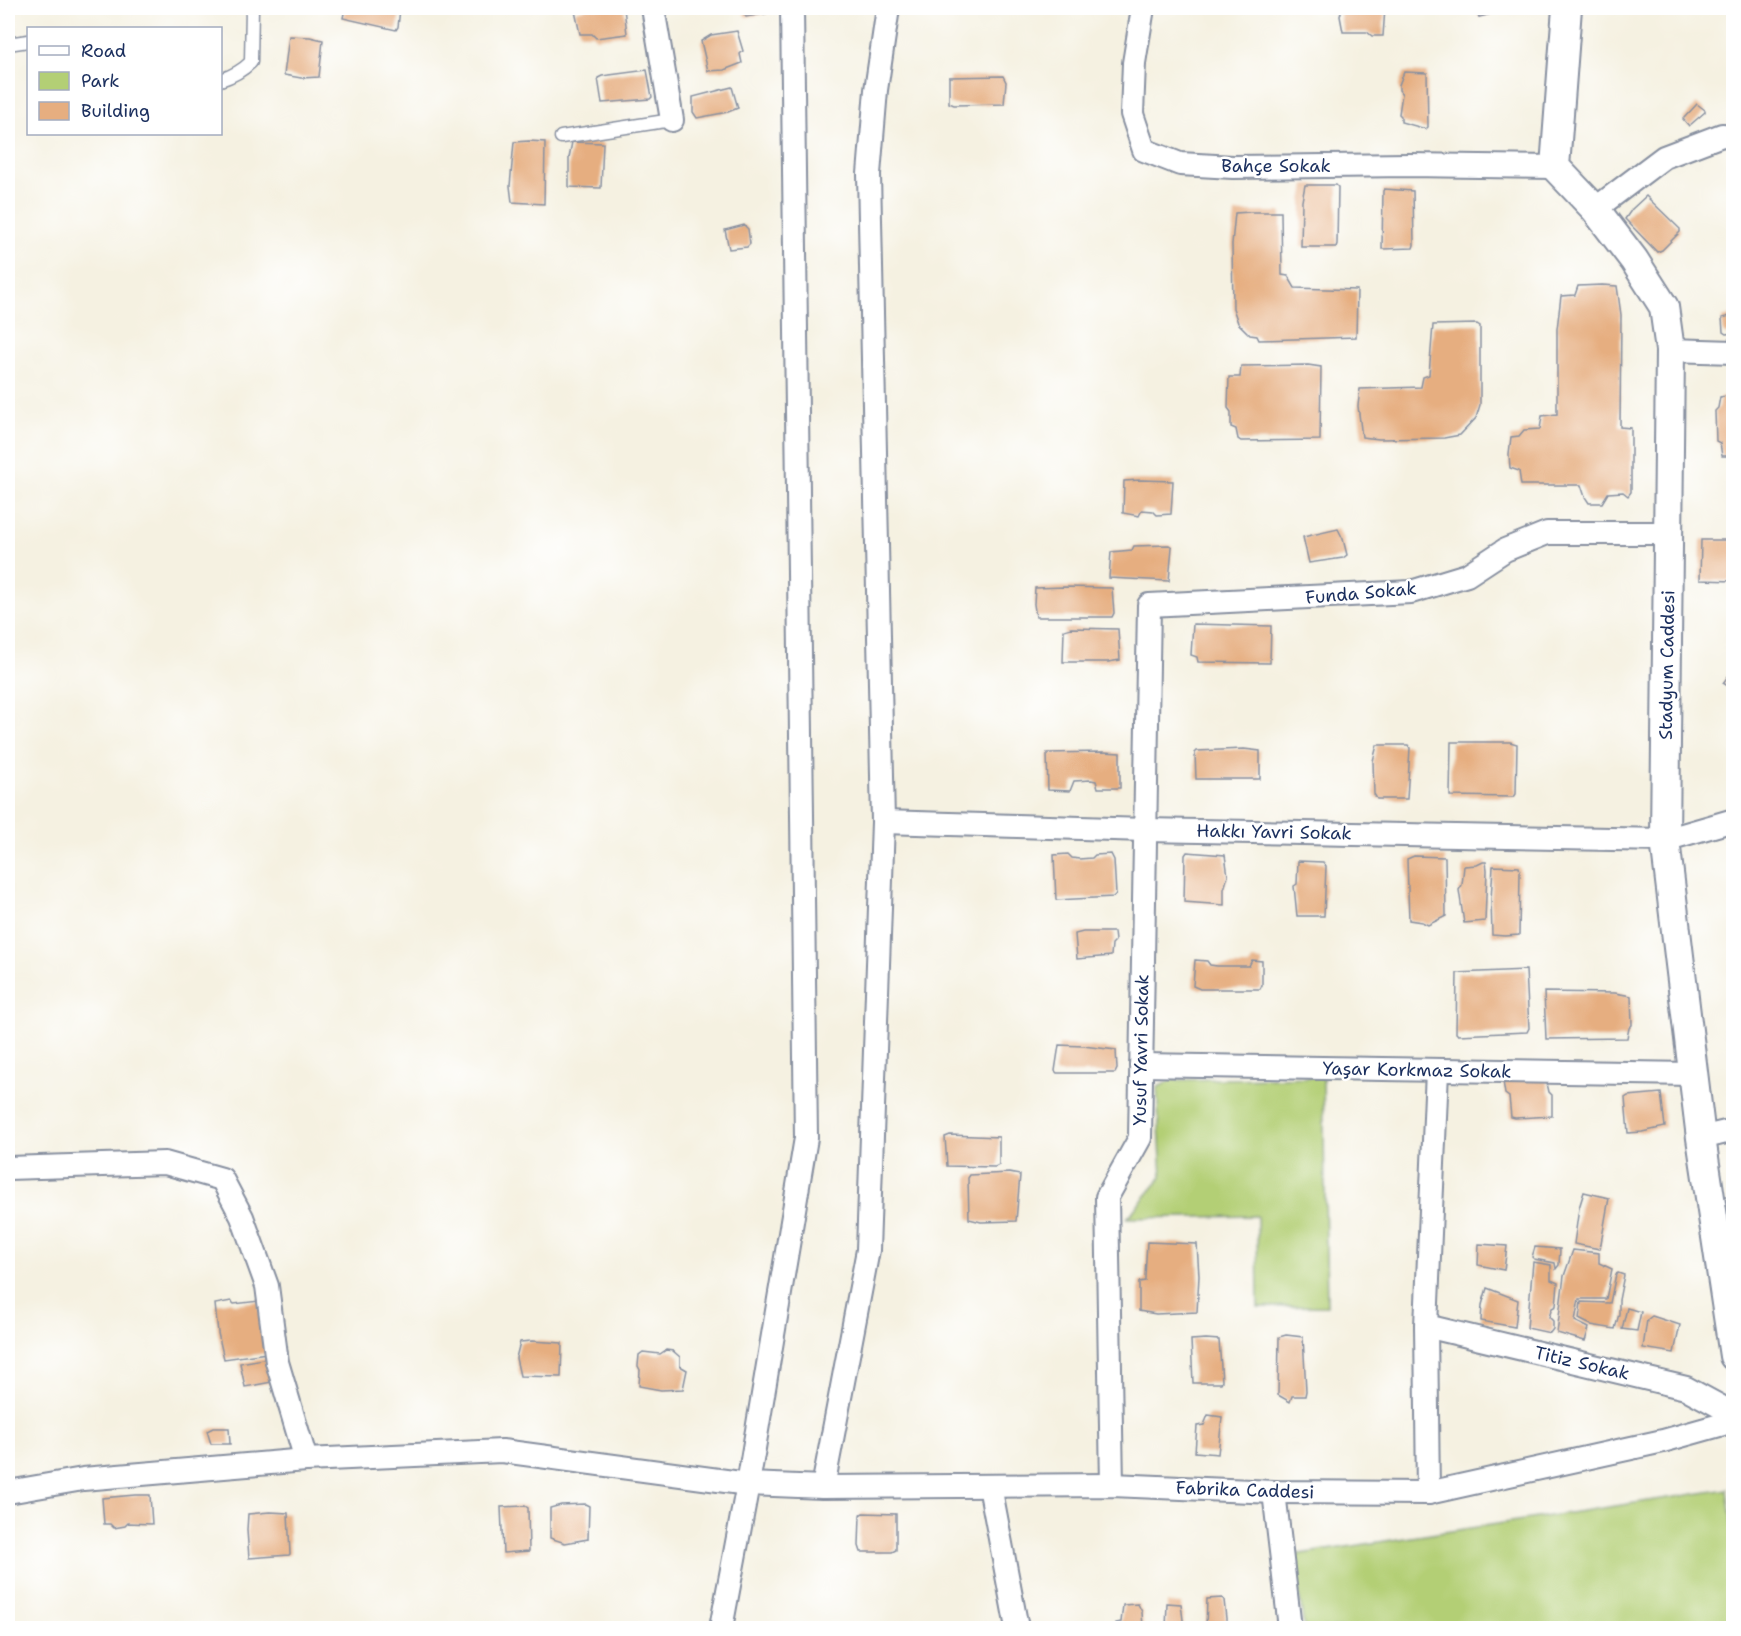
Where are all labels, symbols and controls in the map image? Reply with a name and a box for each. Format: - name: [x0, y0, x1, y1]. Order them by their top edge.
- legend: [27, 27, 222, 135]
- text: Road: [81, 39, 126, 63]
- text: Park: [81, 69, 120, 93]
- text: Building: [81, 99, 150, 123]
- street label: Bahçe Sokak: [1221, 154, 1331, 178]
- street label: Funda Sokak: [1305, 576, 1417, 610]
- street label: Stadyum Caddesi: [1654, 590, 1680, 740]
- street label: Hakkı Yavri Sokak: [1196, 819, 1352, 845]
- street label: Yusuf Yavri Sokak: [1128, 974, 1154, 1126]
- street label: Yaşar Korkmaz Sokak: [1322, 1056, 1512, 1084]
- street label: Titiz Sokak: [1532, 1340, 1632, 1386]
- street label: Fabrika Caddesi: [1175, 1476, 1315, 1504]

